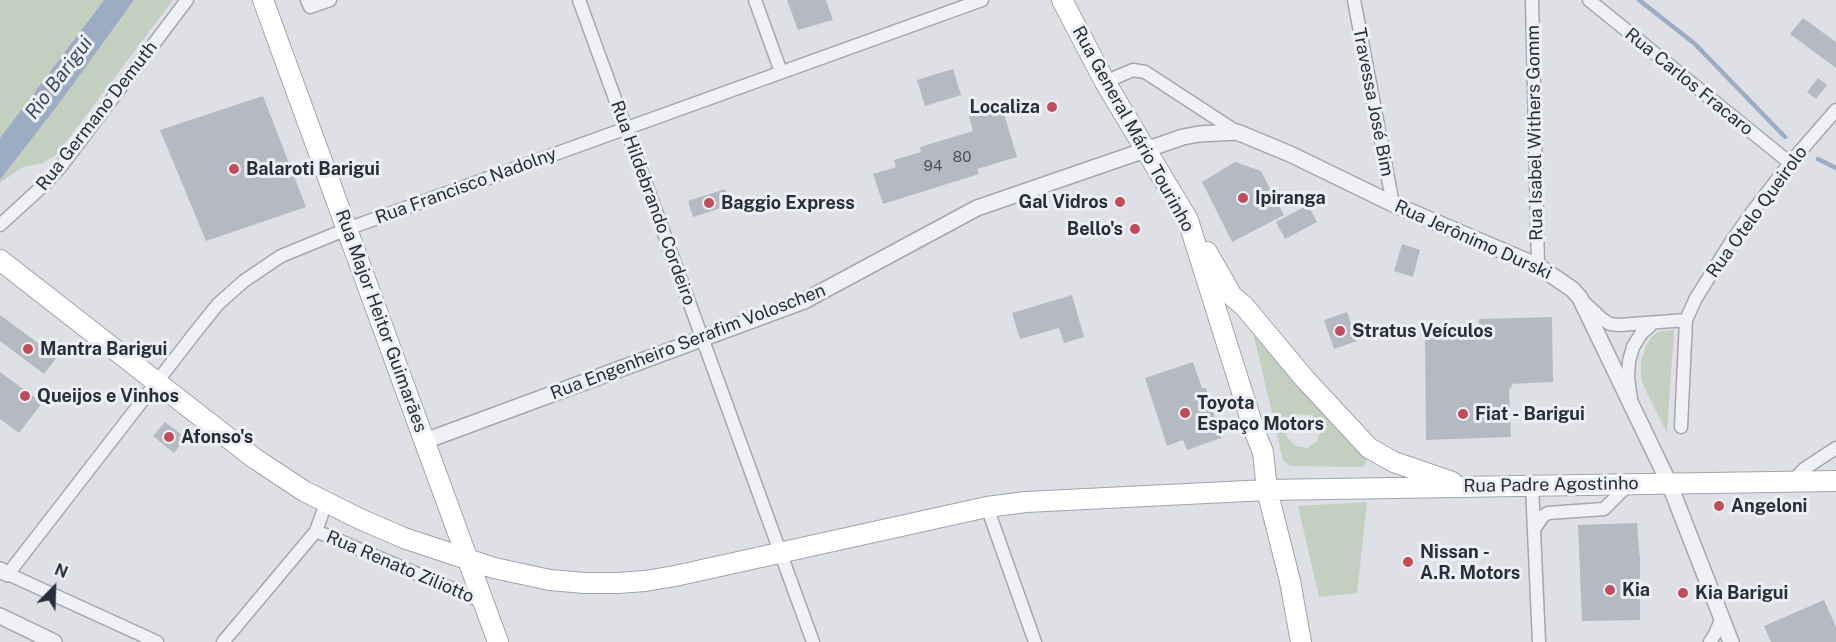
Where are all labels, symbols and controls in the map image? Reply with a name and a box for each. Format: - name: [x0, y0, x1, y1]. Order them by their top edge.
- street label: Rua General Mário Tourinho: [1067, 22, 1199, 236]
- street label: Rua Carlos Fracaro: [1621, 24, 1757, 140]
- street label: Rua Isabel Withers Gomm: [1522, 25, 1548, 241]
- street label: Travessa José Bim: [1348, 26, 1398, 178]
- water label: Rio Barigui: [20, 32, 98, 124]
- street label: Rua Germano Demuth: [32, 37, 162, 195]
- place label: Localiza: [969, 96, 1040, 118]
- street label: Rua Hildebrando Cordeiro: [606, 98, 700, 308]
- marker: Localiza: [1045, 100, 1059, 114]
- street label: Rua Otelo Queirolo: [1702, 142, 1812, 282]
- street label: Rua Francisco Nadolny: [372, 143, 560, 229]
- house number: 80: [953, 148, 971, 166]
- house number: 94: [924, 157, 942, 175]
- place label: Balaroti Barigui: [246, 158, 380, 180]
- marker: Balaroti Barigui: [227, 162, 241, 176]
- place label: Ipiranga: [1255, 187, 1326, 209]
- place label: Gal Vidros: [1018, 191, 1108, 213]
- marker: Ipiranga: [1236, 191, 1250, 205]
- place label: Baggio Express: [721, 192, 855, 214]
- marker: Gal Vidros: [1113, 195, 1127, 209]
- marker: Baggio Express: [702, 196, 716, 210]
- street label: Rua Jerônimo Durski: [1391, 196, 1555, 284]
- street label: Rua Major Heitor Guimarães: [331, 207, 431, 435]
- place label: Bello's: [1067, 218, 1123, 240]
- marker: Bello's: [1128, 222, 1142, 236]
- street label: Rua Engenheiro Serafim Voloschen: [547, 279, 829, 405]
- place label: Stratus Veículos: [1352, 320, 1493, 342]
- marker: Stratus Veículos: [1333, 324, 1347, 338]
- place label: Mantra Barigui: [40, 338, 167, 360]
- marker: Mantra Barigui: [21, 342, 35, 356]
- place label: Queijos e Vinhos: [37, 385, 179, 407]
- marker: Queijos e Vinhos: [18, 389, 32, 403]
- place label: Toyota Espaço Motors: [1197, 392, 1324, 434]
- place label: Fiat - Barigui: [1475, 403, 1585, 425]
- marker: Toyota Espaço Motors: [1178, 406, 1192, 420]
- marker: Fiat - Barigui: [1456, 407, 1470, 421]
- place label: Afonso's: [181, 426, 253, 448]
- marker: Afonso's: [162, 430, 176, 444]
- street label: Rua Padre Agostinho: [1463, 473, 1639, 497]
- place label: Angeloni: [1731, 495, 1807, 517]
- marker: Angeloni: [1712, 499, 1726, 513]
- street label: Rua Renato Ziliotto: [323, 526, 477, 608]
- place label: Nissan - A.R. Motors: [1420, 541, 1520, 584]
- marker: Nissan - A.R. Motors: [1401, 555, 1415, 569]
- north arrow: [24, 558, 84, 618]
- text: N: [52, 560, 71, 582]
- place label: Kia: [1622, 579, 1650, 601]
- place label: Kia Barigui: [1695, 582, 1788, 604]
- marker: Kia: [1603, 583, 1617, 597]
- marker: Kia Barigui: [1676, 586, 1690, 600]

